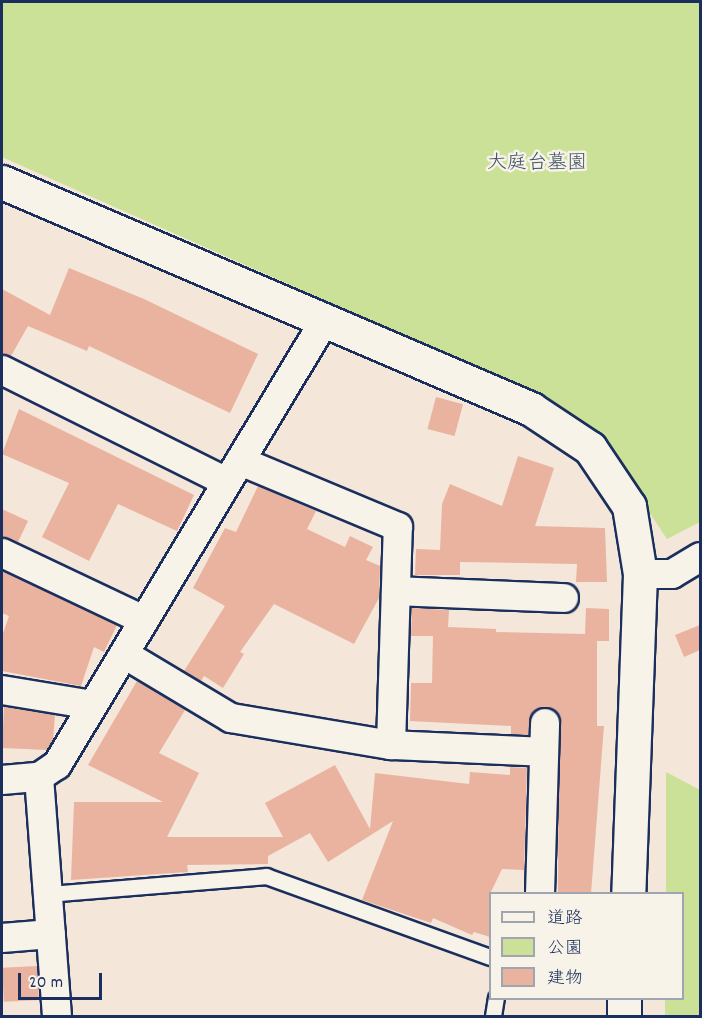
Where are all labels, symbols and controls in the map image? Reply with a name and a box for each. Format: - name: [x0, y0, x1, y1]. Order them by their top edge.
- park label: 大庭台墓園: [487, 152, 587, 176]
- legend: [489, 892, 684, 1000]
- text: 道路: [547, 907, 583, 932]
- text: 公園: [547, 937, 583, 962]
- scale bar: [21, 961, 105, 999]
- text: 建物: [547, 967, 583, 992]
- text: 20 m: [29, 971, 63, 996]

